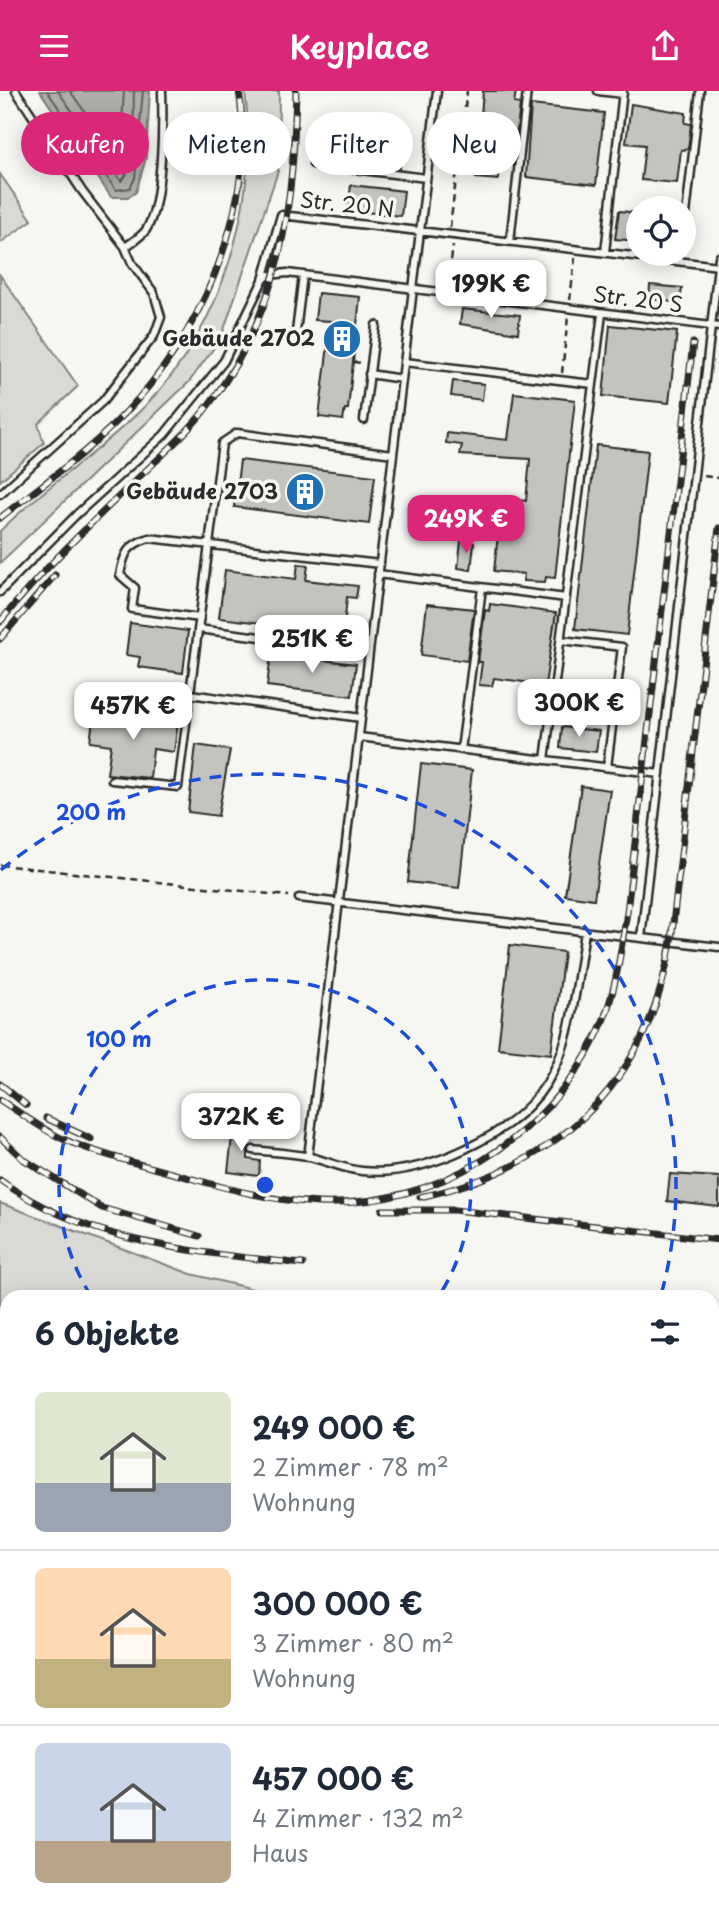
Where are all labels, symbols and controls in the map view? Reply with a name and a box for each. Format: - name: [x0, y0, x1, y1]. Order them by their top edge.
- text: Keyplace: [290, 22, 429, 70]
- icon: menu: [35, 27, 73, 65]
- icon: share: [646, 27, 684, 65]
- chip: Kaufen: [21, 112, 149, 175]
- chip: Mieten: [163, 112, 291, 175]
- chip: Filter: [305, 112, 413, 175]
- chip: Neu: [427, 112, 521, 175]
- street label: Str. 20 N: [298, 182, 396, 224]
- map controls: [626, 196, 696, 266]
- button: locate: [626, 196, 696, 266]
- pin: 199K €: [434, 261, 548, 320]
- text: 199K €: [451, 265, 531, 300]
- street label: Str. 20 S: [592, 277, 685, 319]
- building icon: Gebäude 2702: [321, 318, 363, 360]
- place label: Gebäude 2702: [162, 321, 315, 353]
- building icon: Gebäude 2703: [284, 471, 326, 513]
- place label: Gebäude 2703: [126, 474, 278, 506]
- pin: 249K €: [409, 496, 523, 555]
- text: 249K €: [423, 500, 509, 535]
- pin: 251K €: [255, 615, 369, 675]
- text: 251K €: [271, 620, 353, 655]
- pin: 300K €: [522, 679, 636, 739]
- pin: 457K €: [76, 683, 190, 742]
- text: 300K €: [534, 684, 624, 719]
- text: 457K €: [90, 687, 176, 722]
- text: 200 m: [56, 795, 126, 827]
- text: 100 m: [86, 1022, 152, 1054]
- pin: 372K €: [184, 1093, 298, 1153]
- text: 372K €: [197, 1098, 285, 1133]
- centre of rings: [253, 1173, 277, 1197]
- text: 6 Objekte: [35, 1310, 179, 1355]
- icon: filters: [646, 1313, 684, 1351]
- text: 249 000 €: [252, 1404, 416, 1449]
- icon: home: [91, 1420, 175, 1504]
- text: 2 Zimmer · 78 m²: [252, 1449, 449, 1484]
- text: Wohnung: [252, 1484, 356, 1519]
- text: 300 000 €: [252, 1580, 423, 1625]
- icon: home: [91, 1596, 175, 1680]
- text: 3 Zimmer · 80 m²: [252, 1625, 454, 1660]
- text: Wohnung: [252, 1660, 356, 1695]
- text: 457 000 €: [252, 1755, 414, 1800]
- icon: home: [91, 1771, 175, 1855]
- text: 4 Zimmer · 132 m²: [252, 1800, 464, 1835]
- text: Haus: [252, 1835, 308, 1870]

